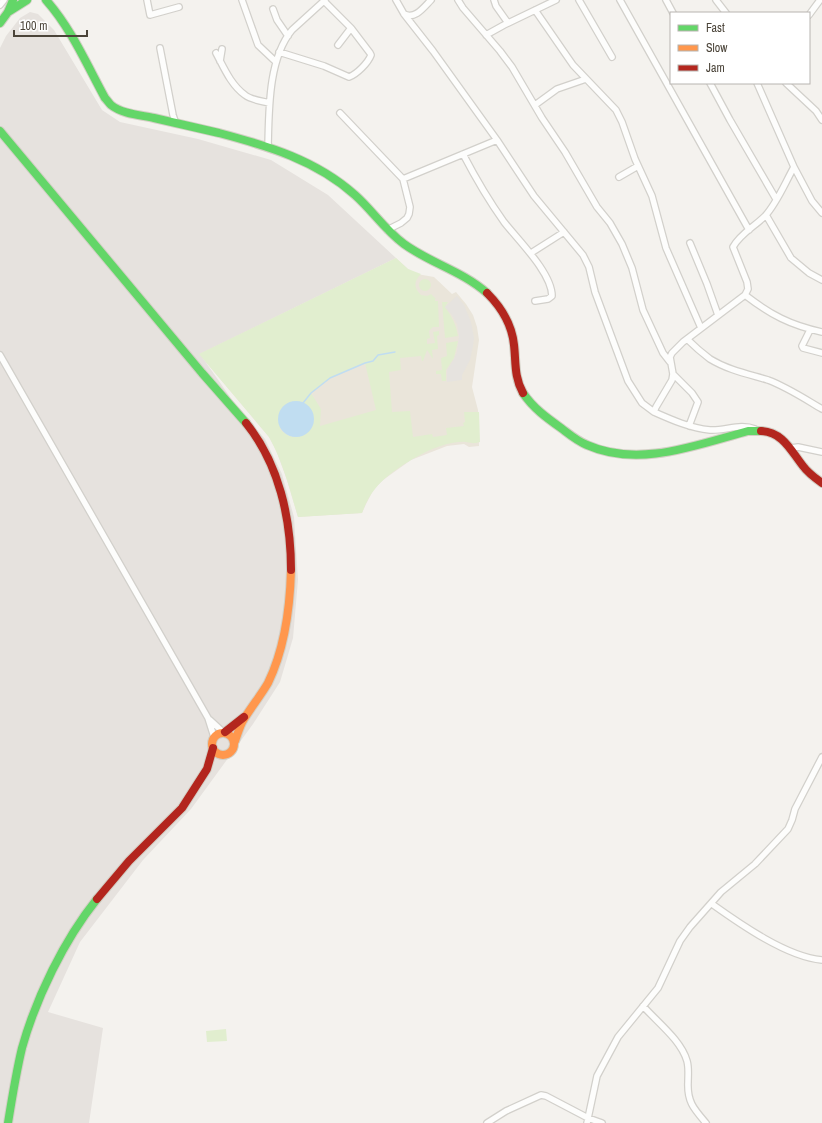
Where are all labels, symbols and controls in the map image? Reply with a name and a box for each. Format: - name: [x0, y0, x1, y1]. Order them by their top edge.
- scale bar: [14, 12, 87, 38]
- legend: [670, 12, 810, 84]
- text: 100 m: [20, 18, 47, 34]
- text: Fast: [706, 20, 725, 36]
- text: Slow: [706, 40, 728, 56]
- text: Jam: [706, 60, 725, 76]

